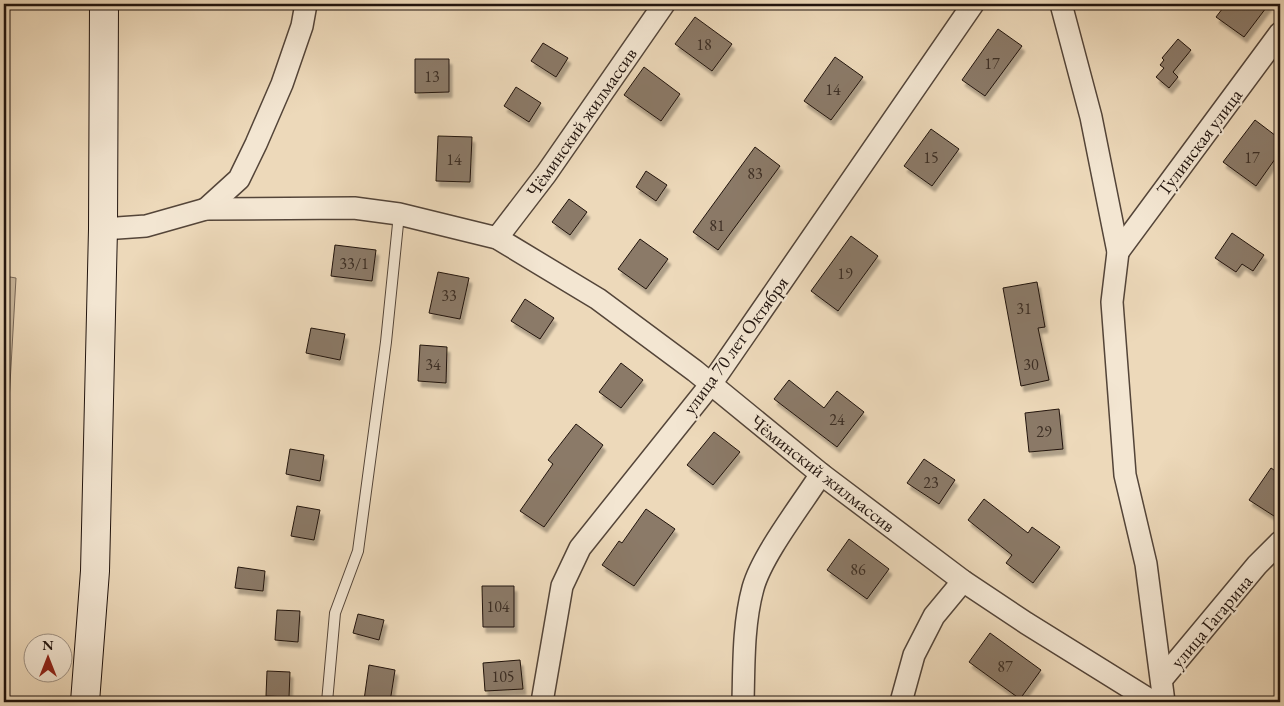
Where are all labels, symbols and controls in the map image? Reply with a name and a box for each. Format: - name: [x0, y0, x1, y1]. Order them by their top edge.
- house number: 18: [696, 34, 712, 55]
- street label: Чёминский жилмассив: [520, 42, 643, 202]
- house number: 17: [984, 53, 1000, 74]
- house number: 13: [424, 66, 440, 87]
- house number: 14: [825, 79, 841, 100]
- street label: Тулинская улица: [1151, 83, 1248, 201]
- house number: 15: [923, 147, 939, 168]
- house number: 17: [1244, 147, 1260, 168]
- house number: 14: [446, 149, 462, 170]
- house number: 83: [747, 163, 763, 184]
- house number: 81: [709, 215, 725, 236]
- house number: 33/1: [339, 253, 369, 274]
- house number: 19: [837, 263, 853, 284]
- street label: улица 70 лет Октября: [677, 271, 794, 419]
- house number: 33: [441, 285, 457, 306]
- house number: 31: [1016, 298, 1032, 319]
- house number: 34: [425, 354, 441, 375]
- house number: 30: [1023, 354, 1039, 375]
- street label: Чёминский жилмассив: [745, 409, 900, 538]
- house number: 24: [829, 409, 845, 430]
- house number: 29: [1036, 421, 1052, 442]
- house number: 23: [923, 472, 939, 493]
- house number: 86: [850, 559, 866, 580]
- street label: улица Гагарина: [1165, 569, 1258, 673]
- house number: 104: [486, 596, 510, 617]
- north arrow: [22, 634, 72, 684]
- text: N: [42, 636, 54, 654]
- house number: 87: [997, 656, 1013, 677]
- house number: 105: [491, 666, 515, 687]

